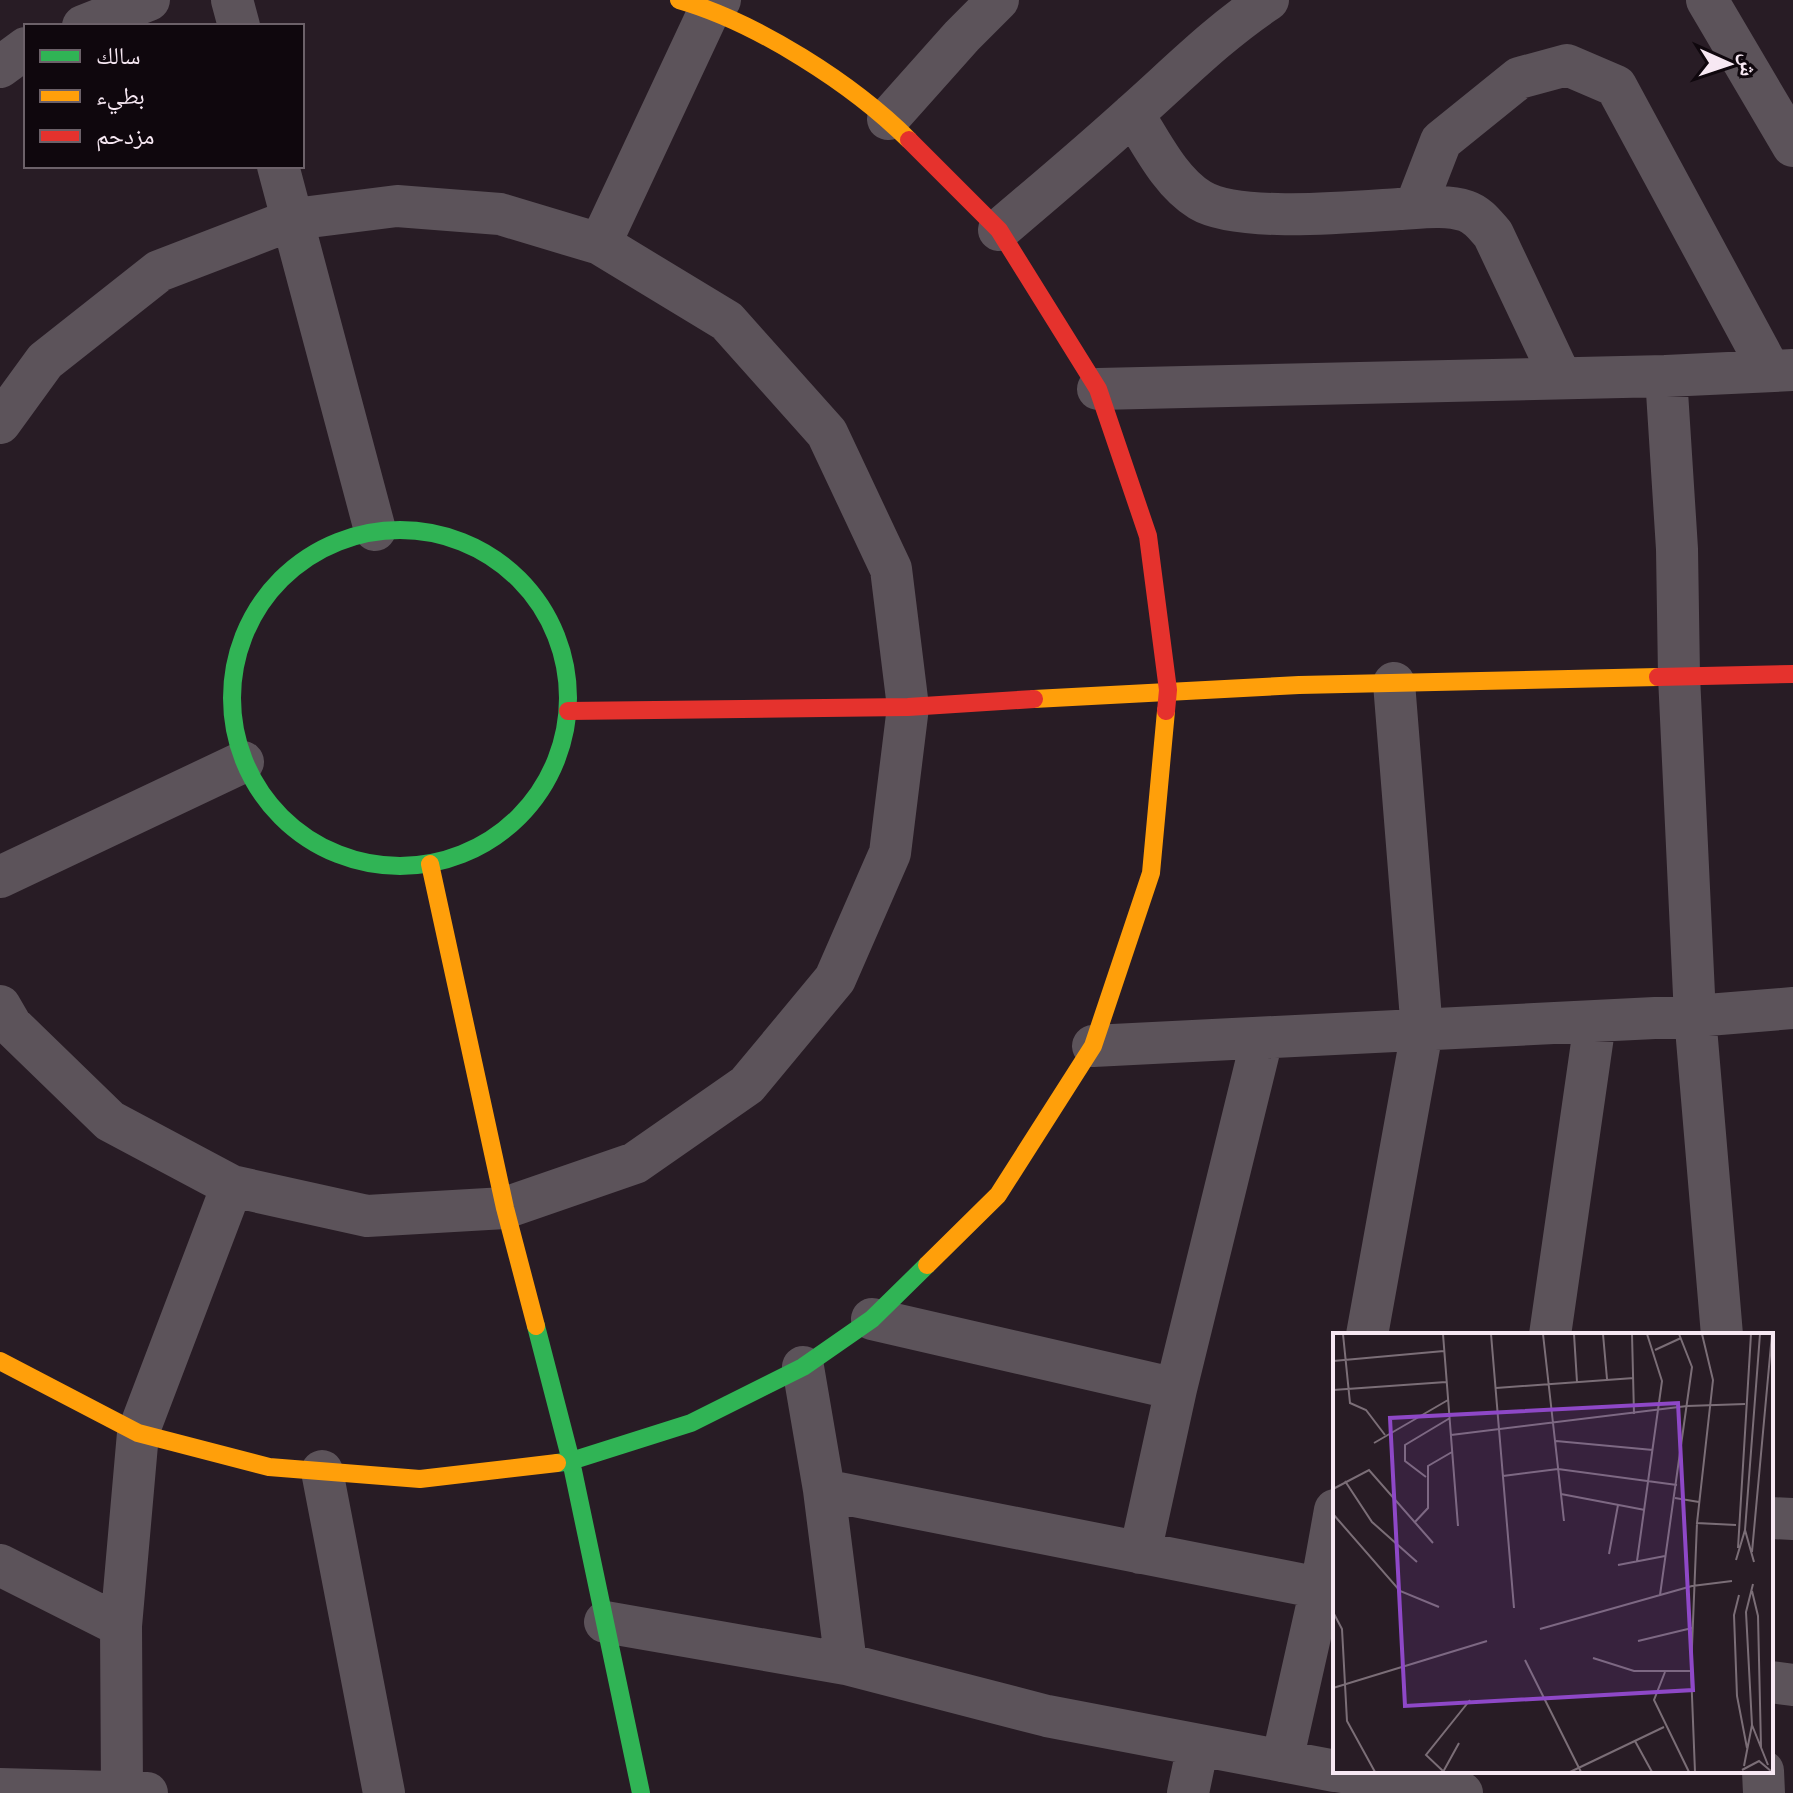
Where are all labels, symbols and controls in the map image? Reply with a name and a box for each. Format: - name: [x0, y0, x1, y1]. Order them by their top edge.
- legend: [24, 24, 304, 168]
- north arrow: [1689, 24, 1769, 104]
- text: سالك: [96, 39, 141, 75]
- text: ش: [1730, 52, 1765, 77]
- text: بطيء: [96, 79, 145, 115]
- text: مزدحم: [96, 119, 155, 155]
- inset map: [1333, 1333, 1773, 1773]

